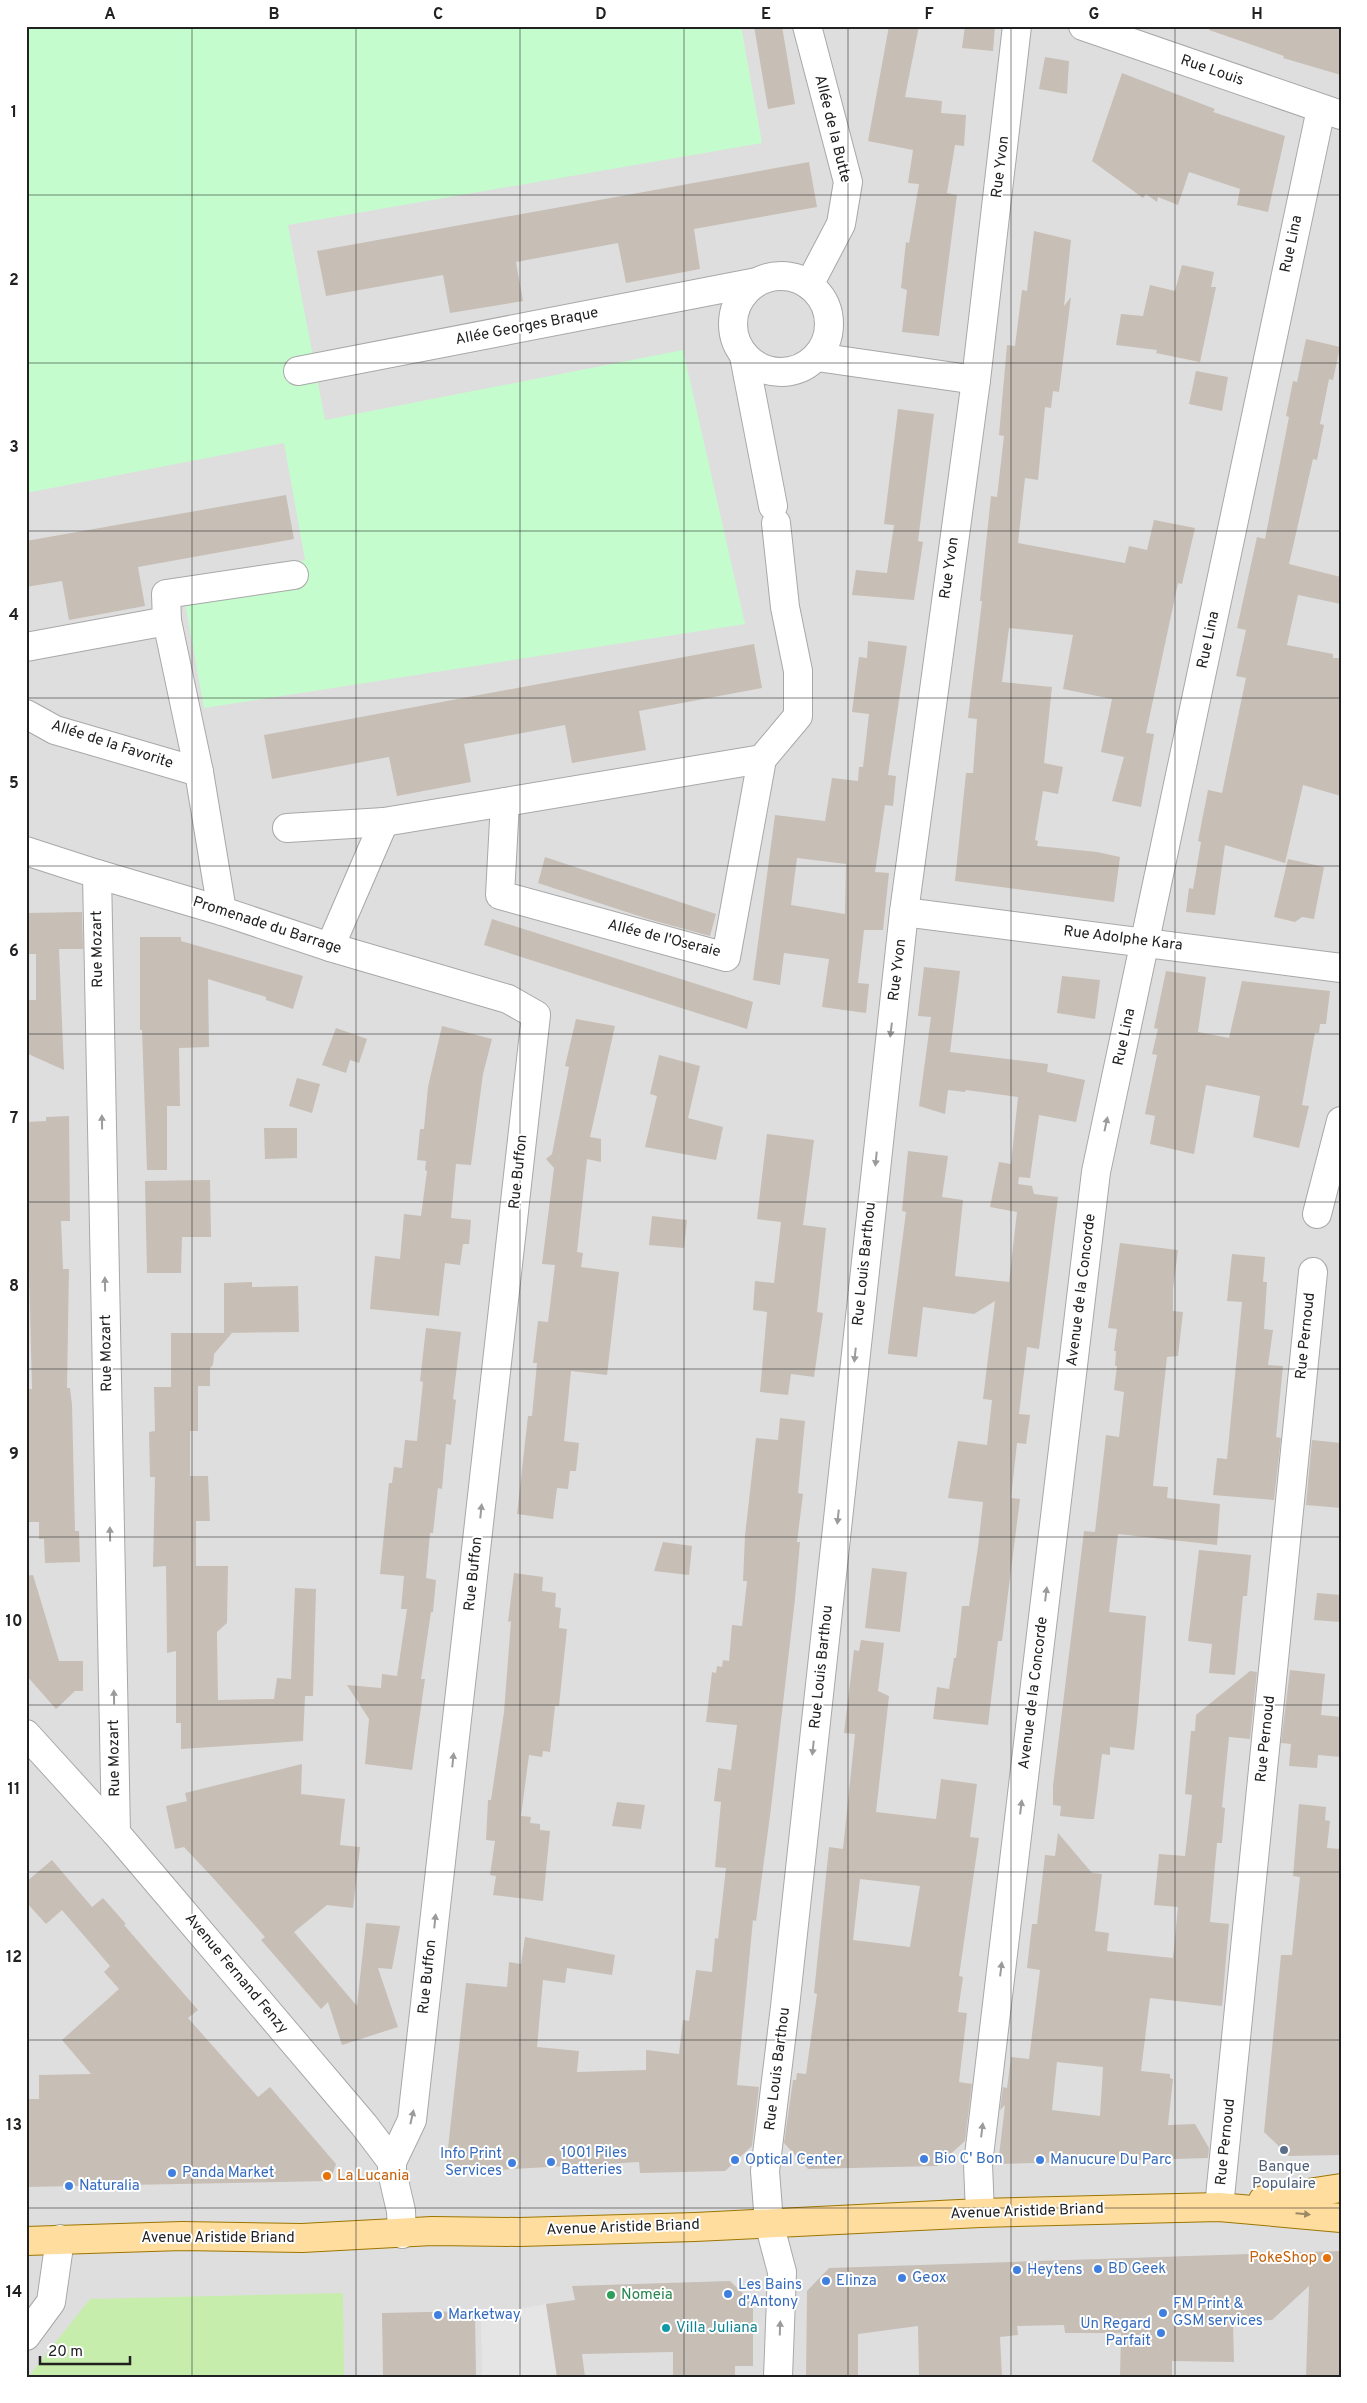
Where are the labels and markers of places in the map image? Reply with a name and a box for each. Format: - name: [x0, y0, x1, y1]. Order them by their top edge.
- place label: 1001 Piles Batteries: [561, 2144, 627, 2180]
- marker: Banque Populaire: [1278, 2144, 1290, 2156]
- place label: Info Print Services: [440, 2145, 502, 2181]
- place label: Bio C' Bon: [934, 2150, 1003, 2169]
- place label: Optical Center: [745, 2151, 842, 2170]
- place label: Manucure Du Parc: [1050, 2151, 1172, 2170]
- marker: Bio C' Bon: [918, 2153, 930, 2165]
- marker: Optical Center: [729, 2154, 741, 2166]
- marker: Manucure Du Parc: [1034, 2154, 1046, 2166]
- marker: 1001 Piles Batteries: [545, 2156, 557, 2168]
- marker: Info Print Services: [506, 2157, 518, 2169]
- place label: Banque Populaire: [1252, 2158, 1316, 2194]
- place label: Panda Market: [182, 2164, 274, 2183]
- marker: Panda Market: [166, 2167, 178, 2179]
- place label: La Lucania: [337, 2167, 409, 2186]
- marker: La Lucania: [321, 2170, 333, 2182]
- place label: Naturalia: [79, 2177, 140, 2196]
- marker: Naturalia: [63, 2180, 75, 2192]
- place label: PokeShop: [1249, 2249, 1317, 2268]
- marker: PokeShop: [1321, 2252, 1333, 2264]
- place label: BD Geek: [1108, 2260, 1166, 2279]
- place label: Heytens: [1027, 2261, 1083, 2280]
- marker: BD Geek: [1092, 2263, 1104, 2275]
- marker: Heytens: [1011, 2264, 1023, 2276]
- place label: Geox: [912, 2269, 947, 2288]
- place label: Elinza: [836, 2272, 877, 2291]
- marker: Geox: [896, 2272, 908, 2284]
- marker: Elinza: [820, 2275, 832, 2287]
- place label: Les Bains d'Antony: [738, 2276, 802, 2312]
- place label: Nomeia: [621, 2286, 673, 2305]
- marker: Les Bains d'Antony: [722, 2288, 734, 2300]
- marker: Nomeia: [605, 2289, 617, 2301]
- place label: FM Print & GSM services: [1173, 2295, 1263, 2331]
- place label: Marketway: [448, 2306, 521, 2325]
- marker: FM Print & GSM services: [1157, 2307, 1169, 2319]
- marker: Marketway: [432, 2309, 444, 2321]
- place label: Un Regard Parfait: [1080, 2315, 1151, 2351]
- place label: Villa Juliana: [676, 2319, 758, 2338]
- marker: Villa Juliana: [660, 2322, 672, 2334]
- marker: Un Regard Parfait: [1155, 2327, 1167, 2339]

